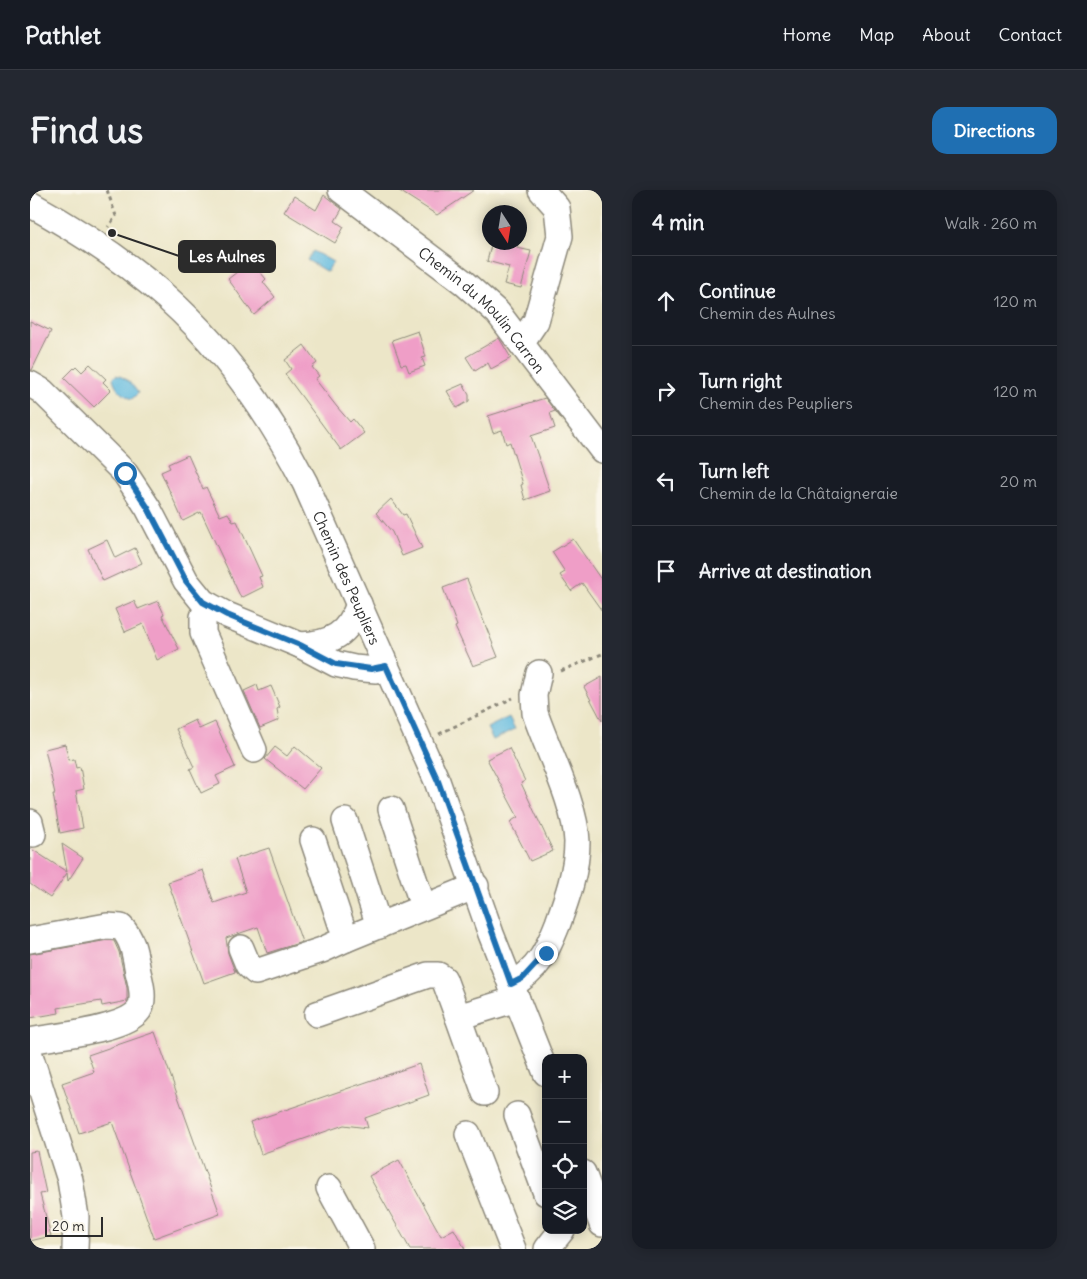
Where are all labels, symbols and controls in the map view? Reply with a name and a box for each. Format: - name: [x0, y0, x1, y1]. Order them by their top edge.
- text: Pathlet: [25, 20, 101, 50]
- text: Home: [783, 23, 831, 46]
- text: Map: [859, 23, 894, 46]
- text: About: [922, 23, 970, 46]
- text: Contact: [998, 23, 1062, 46]
- button: Directions: [932, 107, 1057, 154]
- text: Find us: [30, 108, 143, 152]
- north arrow: [482, 205, 527, 250]
- text: 4 min: [652, 209, 704, 236]
- text: Walk · 260 m: [945, 213, 1037, 233]
- callout: Les Aulnes: [179, 241, 275, 272]
- street label: Chemin du Moulin Carron: [415, 242, 550, 377]
- text: Les Aulnes: [189, 246, 265, 266]
- text: Continue: [699, 279, 776, 303]
- icon: ahead: [652, 287, 680, 315]
- text: 120 m: [994, 291, 1037, 311]
- text: Chemin des Aulnes: [699, 303, 835, 323]
- text: Turn right: [699, 369, 782, 393]
- icon: right: [652, 377, 680, 405]
- text: 120 m: [994, 381, 1037, 401]
- text: Chemin des Peupliers: [699, 393, 853, 413]
- text: Turn left: [699, 459, 769, 483]
- route start: [114, 462, 137, 485]
- icon: left: [652, 467, 680, 495]
- text: 20 m: [1000, 471, 1037, 491]
- text: Chemin de la Châtaigneraie: [699, 483, 898, 503]
- street label: Chemin des Peupliers: [309, 508, 385, 648]
- icon: arrive: [652, 557, 680, 585]
- text: Arrive at destination: [699, 559, 872, 583]
- route end: [535, 942, 558, 965]
- map controls: [542, 1054, 587, 1234]
- button: +: [542, 1054, 587, 1099]
- button: −: [542, 1099, 587, 1144]
- button: locate: [542, 1144, 587, 1189]
- button: layers: [542, 1189, 587, 1234]
- scale bar: [45, 1214, 102, 1237]
- text: 20 m: [52, 1217, 85, 1235]

